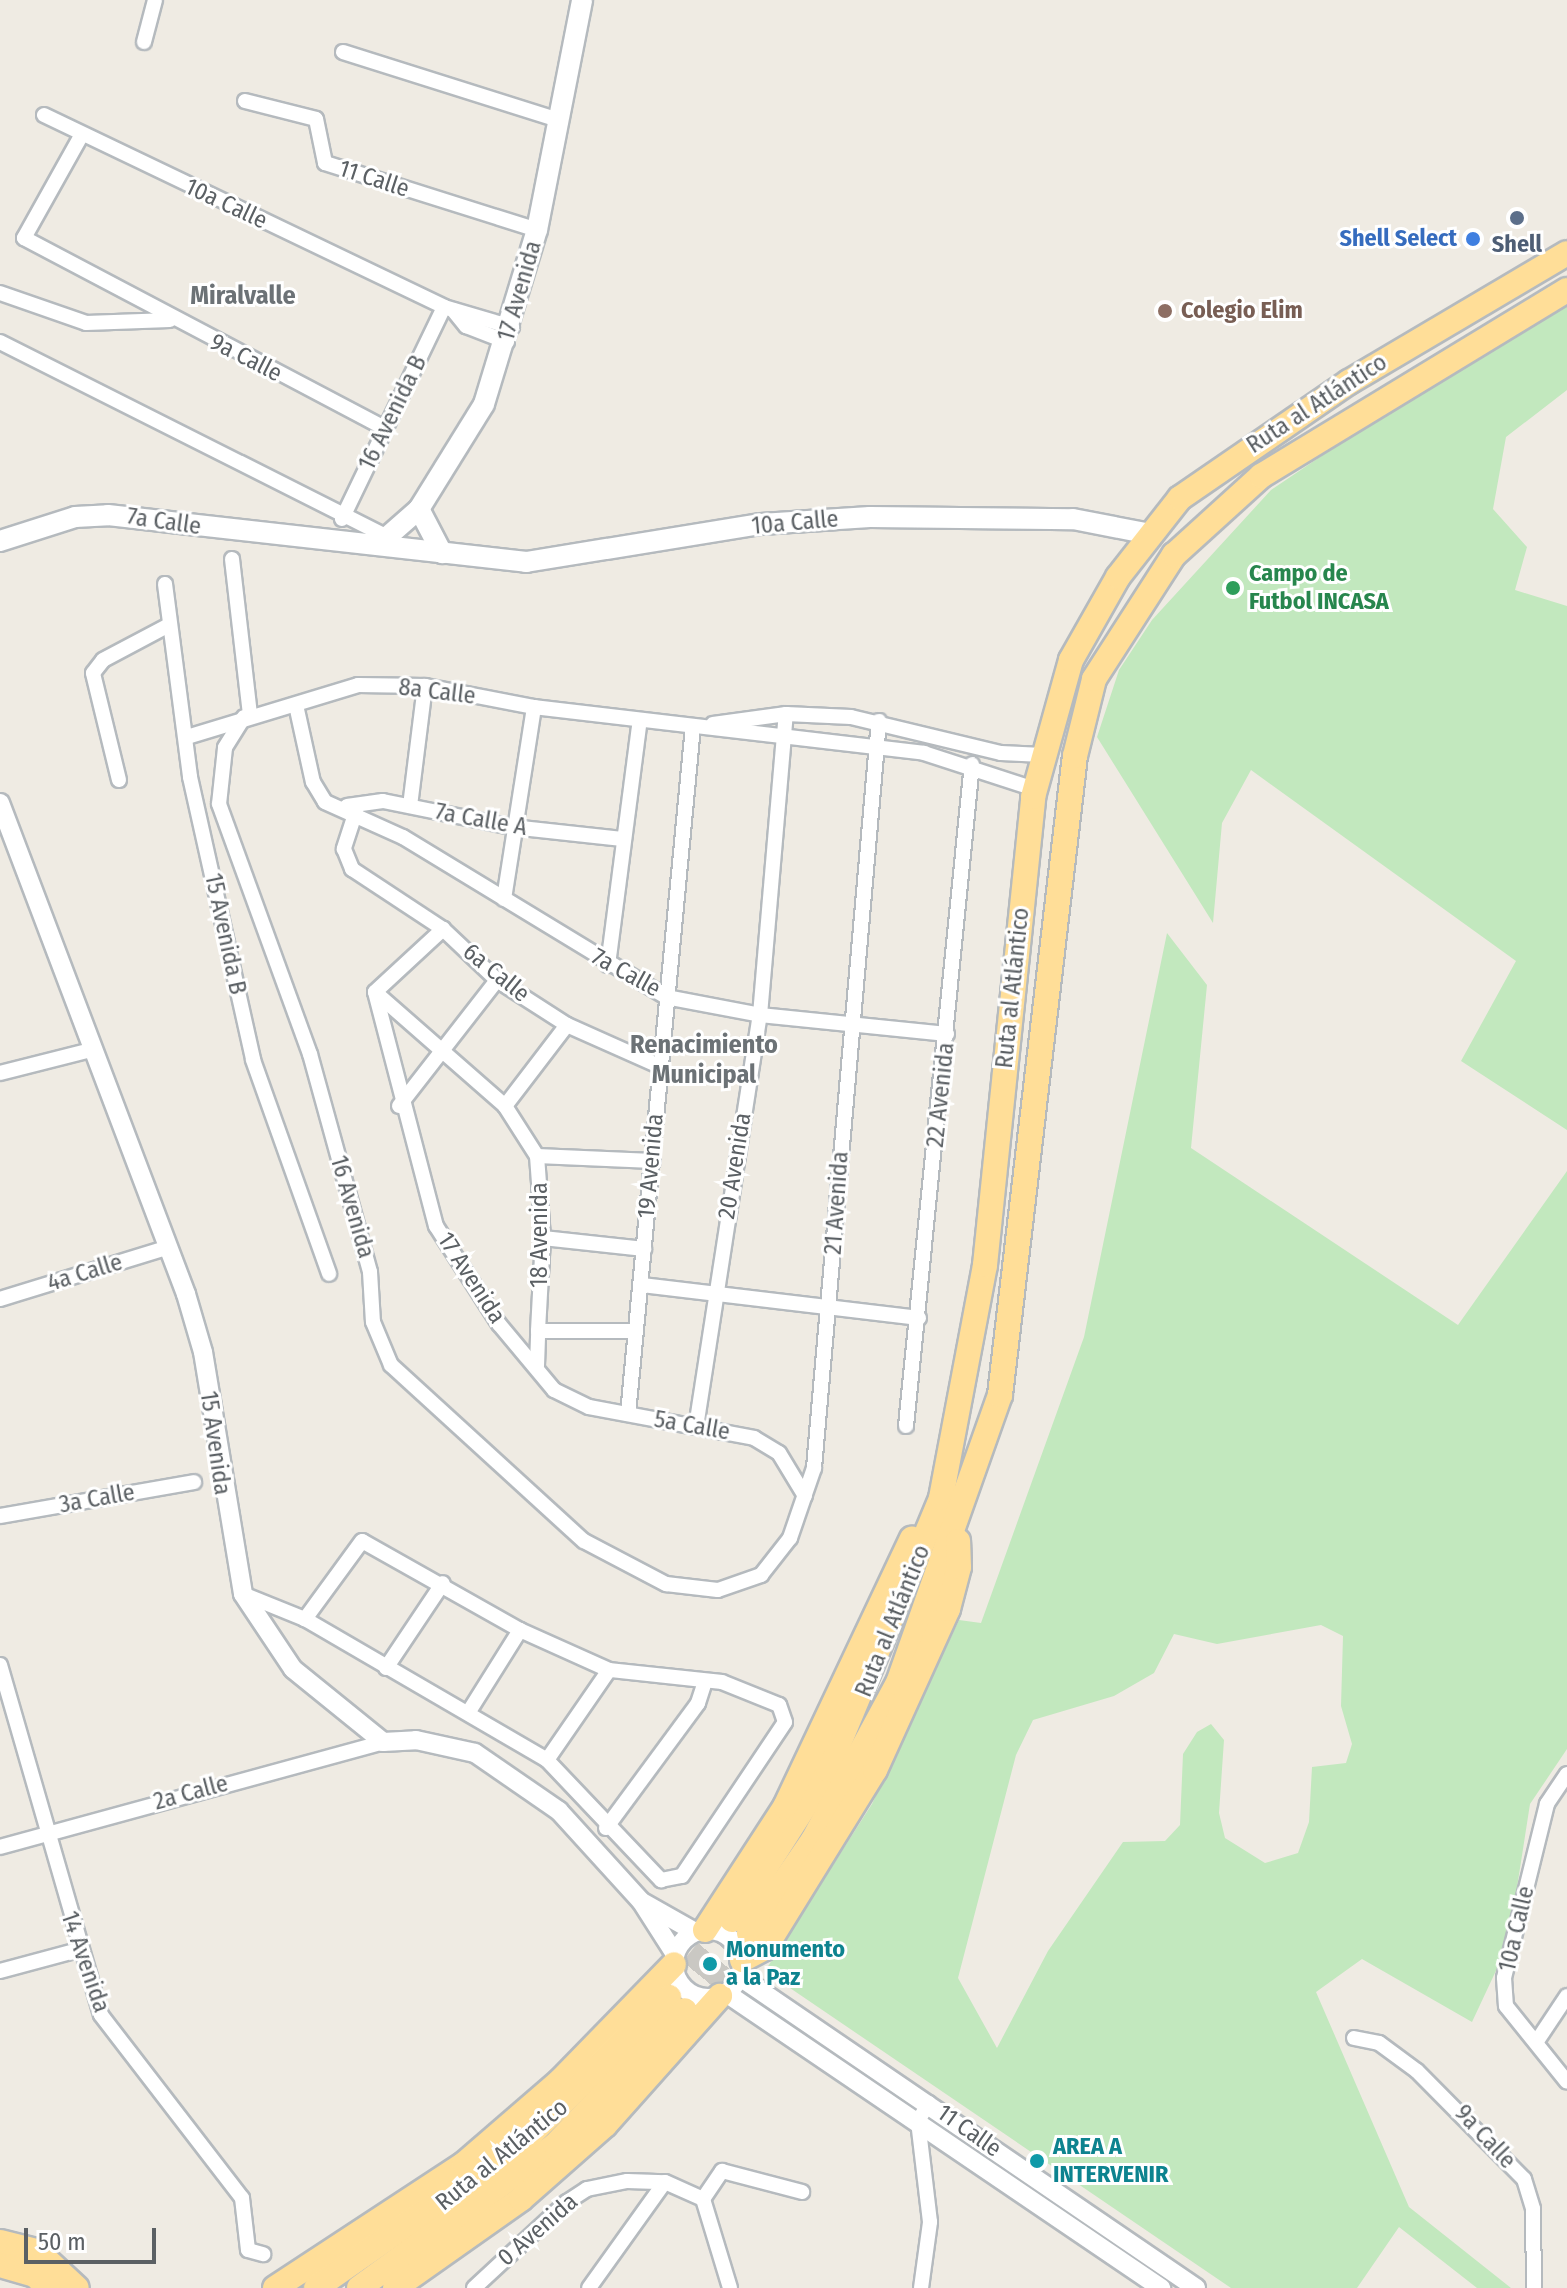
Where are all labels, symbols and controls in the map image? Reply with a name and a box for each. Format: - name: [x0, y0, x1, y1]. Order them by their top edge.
- street label: 11 Calle: [335, 154, 413, 204]
- street label: 10a Calle: [180, 173, 272, 235]
- marker: Shell: [1508, 209, 1526, 227]
- place label: Shell Select: [1340, 225, 1457, 253]
- marker: Shell Select: [1464, 230, 1482, 248]
- place label: Shell: [1492, 231, 1542, 259]
- street label: 17 Avenida: [492, 237, 548, 345]
- district label: Miralvalle: [190, 280, 296, 312]
- place label: Colegio Elim: [1181, 297, 1303, 325]
- marker: Colegio Elim: [1156, 302, 1174, 320]
- street label: 9a Calle: [205, 328, 287, 388]
- street label: Ruta al Atlántico: [1241, 348, 1393, 460]
- street label: 16 Avenida B: [353, 351, 433, 475]
- street label: 7a Calle: [125, 503, 203, 541]
- street label: 10a Calle: [750, 505, 840, 541]
- place label: Campo de Futbol INCASA: [1249, 560, 1389, 616]
- marker: Campo de Futbol INCASA: [1224, 579, 1242, 597]
- street label: 8a Calle: [397, 673, 477, 711]
- street label: 7a Calle A: [433, 798, 529, 842]
- street label: 15 Avenida B: [198, 871, 252, 997]
- street label: Ruta al Atlántico: [990, 906, 1036, 1070]
- street label: 6a Calle: [457, 938, 535, 1008]
- street label: 7a Calle: [587, 942, 665, 1004]
- district label: Renacimiento Municipal: [630, 1029, 778, 1090]
- street label: 22 Avenida: [921, 1041, 961, 1149]
- street label: 20 Avenida: [712, 1111, 758, 1221]
- street label: 19 Avenida: [632, 1112, 670, 1220]
- street label: 21 Avenida: [819, 1150, 855, 1256]
- street label: 16 Avenida: [324, 1152, 380, 1262]
- street label: 18 Avenida: [526, 1182, 554, 1288]
- street label: 17 Avenida: [431, 1227, 511, 1329]
- street label: 4a Calle: [44, 1248, 126, 1298]
- street label: 15 Avenida: [193, 1389, 237, 1497]
- street label: 5a Calle: [652, 1405, 732, 1447]
- street label: 3a Calle: [57, 1478, 137, 1520]
- street label: Ruta al Atlántico: [849, 1541, 937, 1701]
- street label: 2a Calle: [151, 1769, 231, 1817]
- street label: 10a Calle: [1493, 1883, 1541, 1975]
- street label: 14 Avenida: [54, 1908, 116, 2016]
- place label: Monumento a la Paz: [726, 1936, 845, 1992]
- marker: Monumento a la Paz: [701, 1955, 719, 1973]
- street label: Ruta al Atlántico: [430, 2093, 574, 2217]
- street label: 11 Calle: [931, 2099, 1007, 2163]
- street label: 9a Calle: [1448, 2099, 1522, 2175]
- place label: AREA A INTERVENIR: [1053, 2133, 1169, 2189]
- marker: AREA A INTERVENIR: [1028, 2152, 1046, 2170]
- street label: 0 Avenida: [492, 2187, 584, 2273]
- scale bar: [28, 2212, 160, 2262]
- text: 50 m: [38, 2228, 86, 2256]

